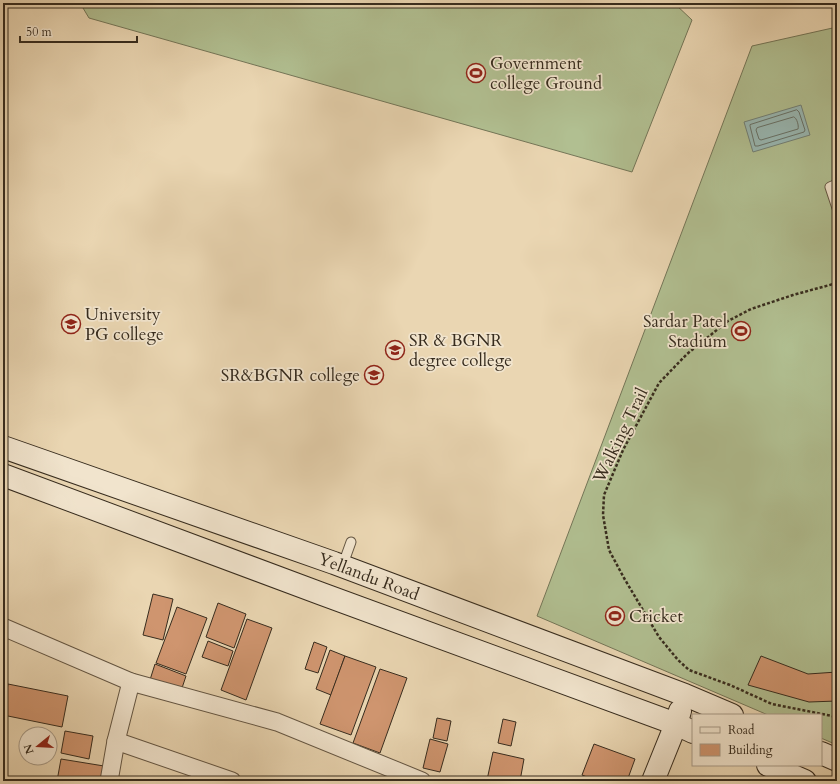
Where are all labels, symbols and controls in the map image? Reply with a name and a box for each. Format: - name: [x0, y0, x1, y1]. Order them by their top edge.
- scale bar: [20, 18, 137, 44]
- text: 50 m: [26, 24, 53, 40]
- place label: Government college Ground: [490, 52, 602, 95]
- sports icon: Government college Ground: [465, 62, 487, 84]
- place label: University PG college: [85, 303, 164, 346]
- place label: Sardar Patel Stadium: [643, 310, 728, 353]
- school or university icon: University PG college: [60, 313, 82, 335]
- sports icon: Sardar Patel Stadium: [730, 320, 752, 342]
- place label: SR & BGNR degree college: [409, 329, 512, 372]
- school or university icon: SR & BGNR degree college: [384, 339, 406, 361]
- place label: SR&BGNR college: [221, 364, 360, 387]
- school or university icon: SR&BGNR college: [363, 364, 385, 386]
- street label: Walking Trail: [587, 383, 654, 488]
- street label: Yellandu Road: [315, 547, 423, 606]
- sports icon: Cricket: [604, 605, 626, 627]
- place label: Cricket: [629, 605, 684, 628]
- legend: [692, 714, 822, 766]
- text: Road: [728, 722, 755, 738]
- north arrow: [18, 726, 58, 766]
- text: N: [20, 742, 38, 756]
- text: Building: [728, 742, 773, 758]

